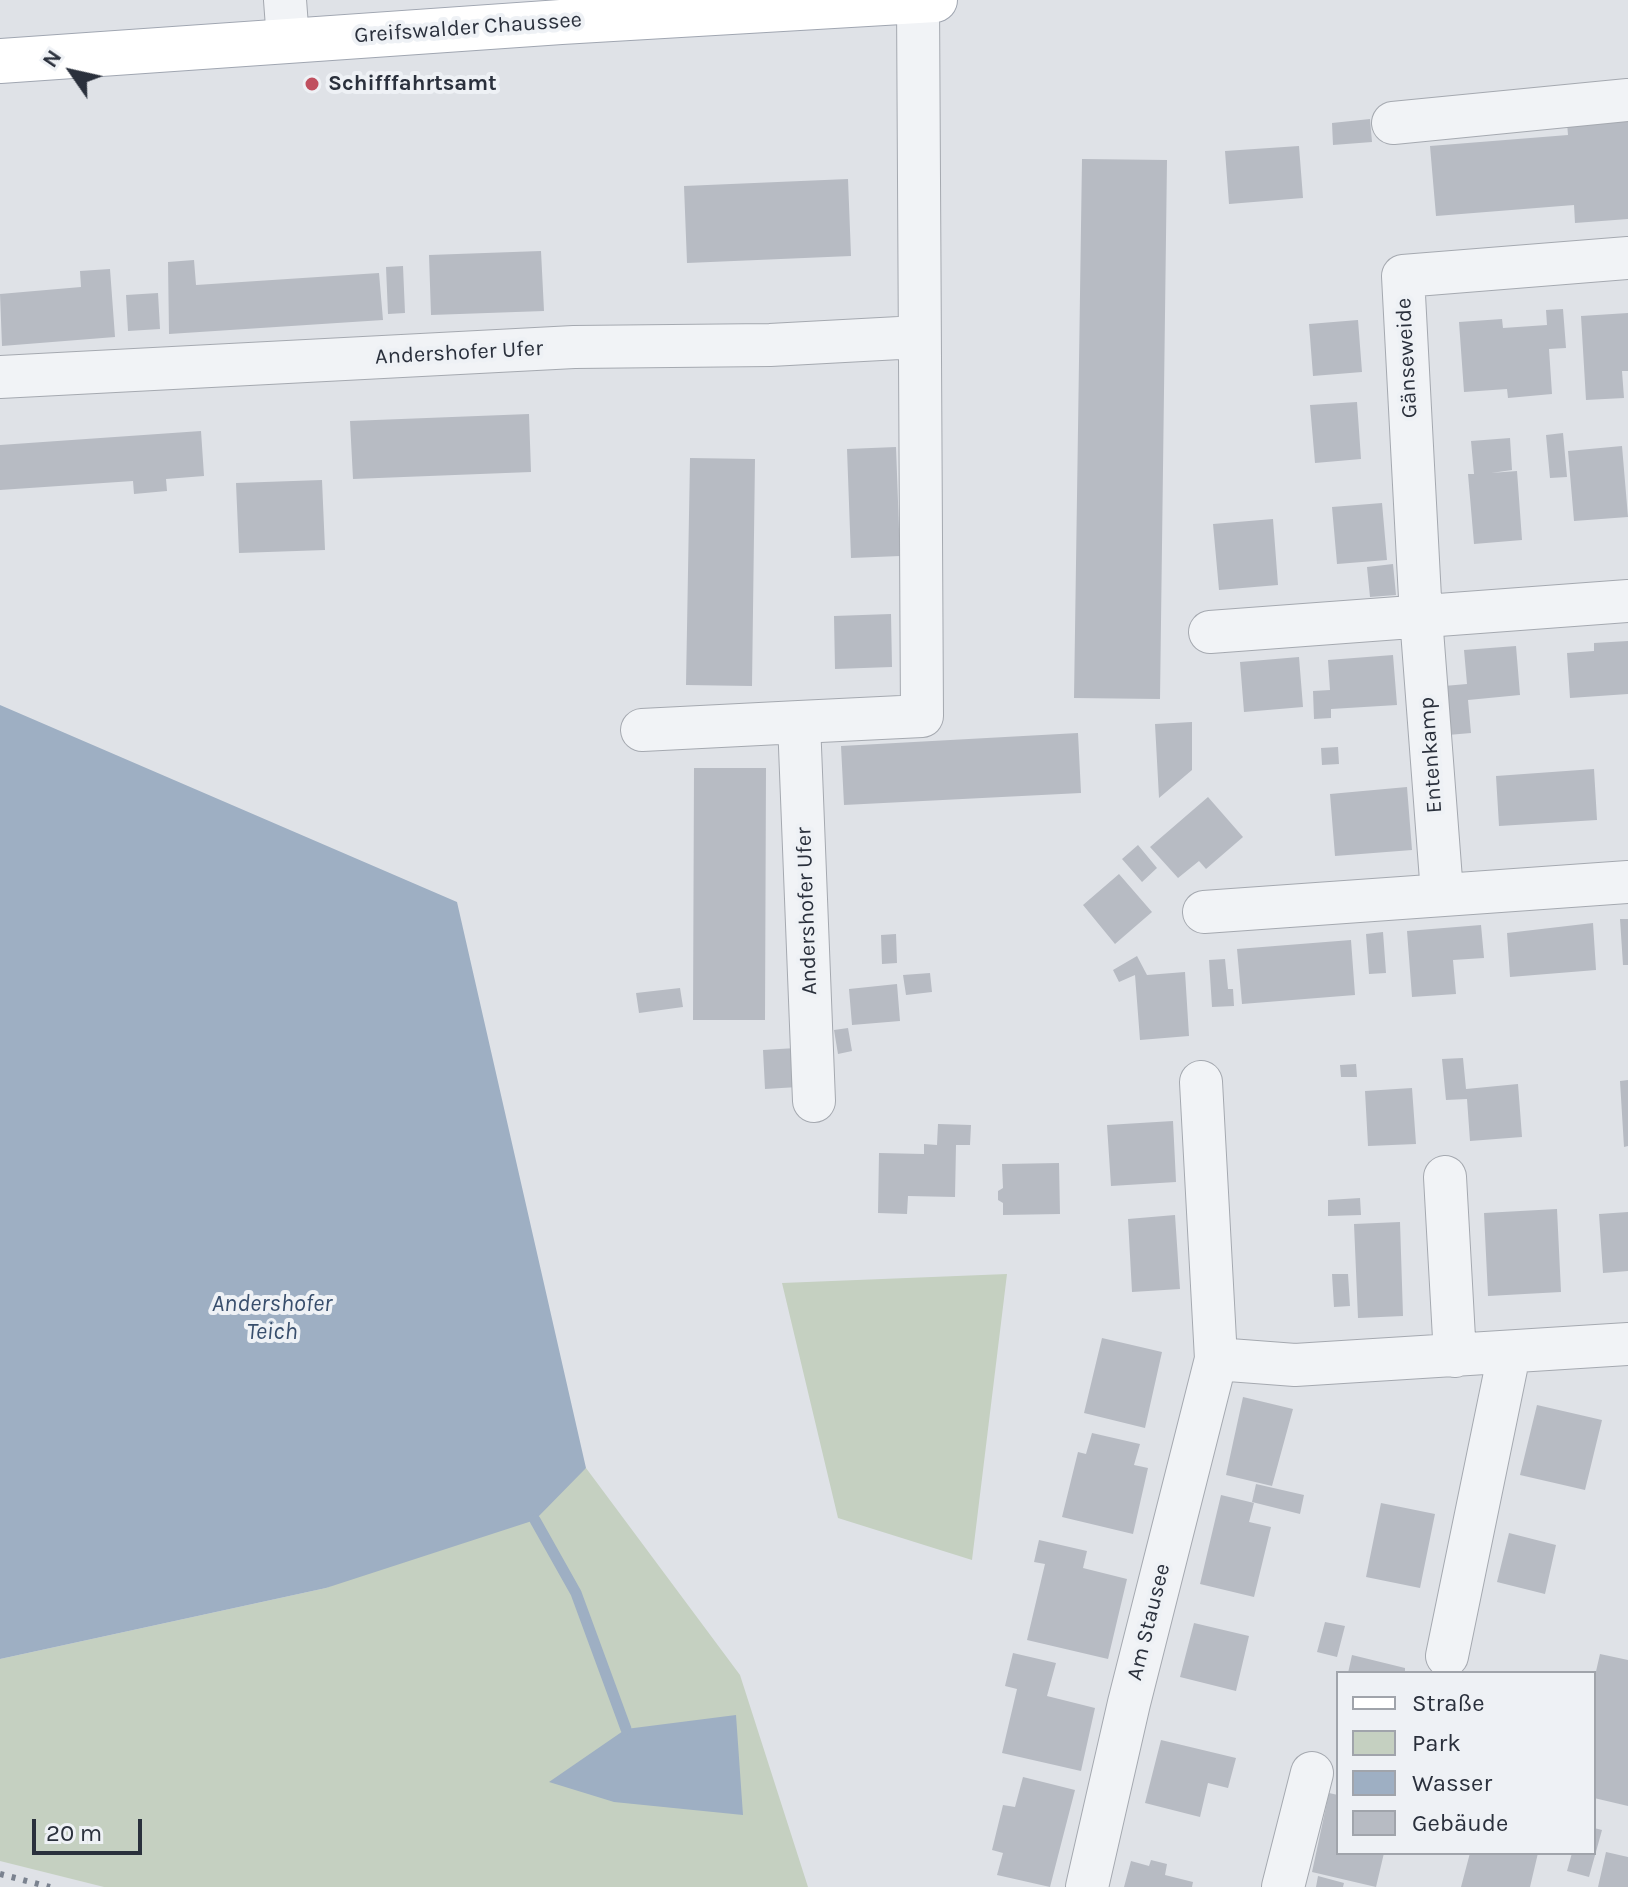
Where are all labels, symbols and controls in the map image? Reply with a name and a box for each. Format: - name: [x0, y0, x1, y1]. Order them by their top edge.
- street label: Greifswalder Chaussee: [353, 7, 583, 49]
- north arrow: [32, 32, 112, 112]
- text: N: [37, 45, 67, 72]
- place label: Schifffahrtsamt: [328, 71, 497, 97]
- marker: Schifffahrtsamt: [303, 75, 321, 93]
- street label: Gänseweide: [1391, 297, 1423, 419]
- street label: Andershofer Ufer: [374, 335, 544, 371]
- street label: Entenkamp: [1414, 696, 1448, 814]
- street label: Andershofer Ufer: [791, 826, 823, 996]
- water label: Andershofer Teich: [212, 1290, 332, 1346]
- street label: Am Stausee: [1122, 1561, 1176, 1683]
- legend: [1336, 1671, 1596, 1855]
- text: Straße: [1412, 1689, 1484, 1717]
- text: Park: [1412, 1729, 1461, 1757]
- text: Wasser: [1412, 1769, 1492, 1797]
- scale bar: [36, 1803, 146, 1853]
- text: Gebäude: [1412, 1809, 1508, 1837]
- text: 20 m: [46, 1819, 102, 1847]

